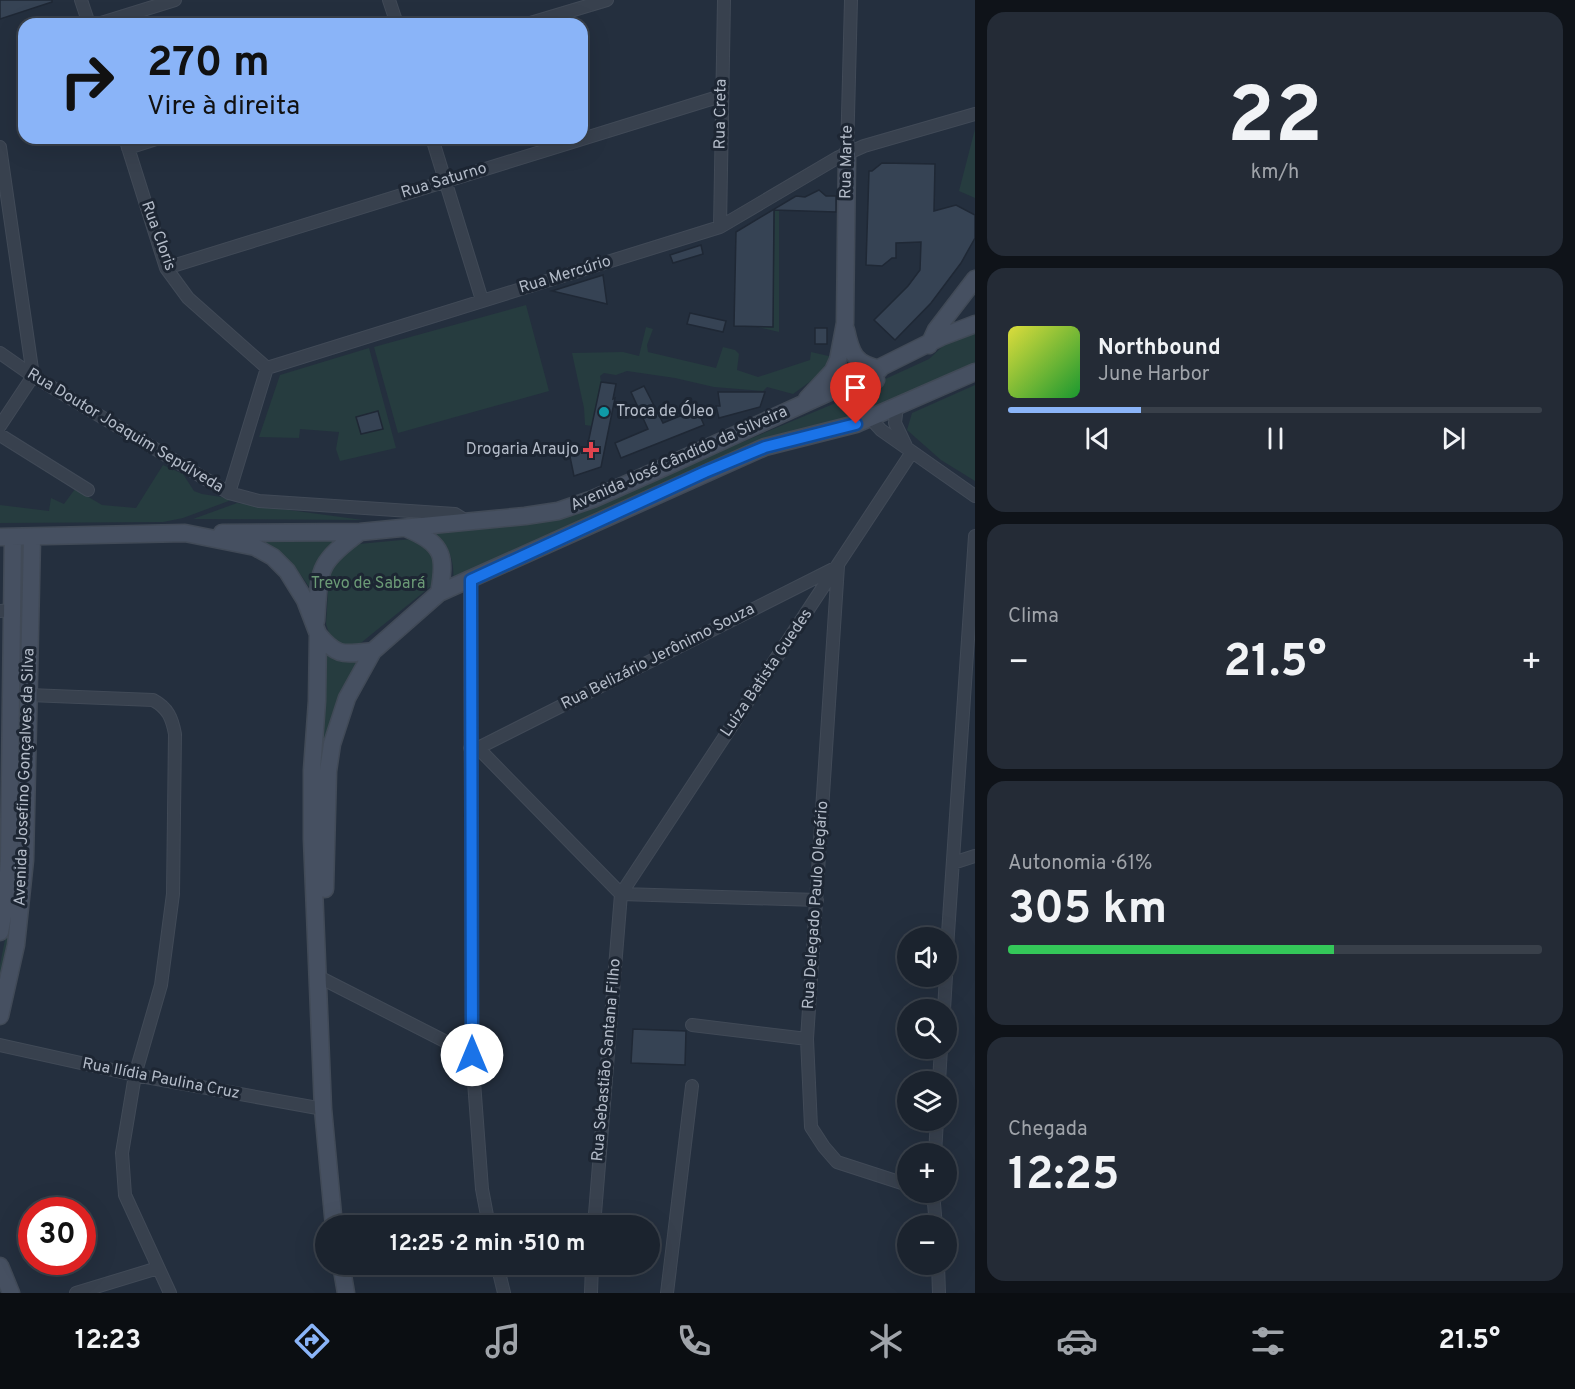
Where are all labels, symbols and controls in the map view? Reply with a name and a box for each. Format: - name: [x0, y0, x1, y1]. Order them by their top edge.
- text: 270 m: [147, 38, 270, 91]
- icon: right: [48, 42, 126, 120]
- text: 22: [1227, 71, 1323, 170]
- street label: Rua Creta: [710, 79, 732, 149]
- text: Vire à direita: [147, 90, 300, 124]
- street label: Rua Marte: [836, 125, 858, 199]
- street label: Rua Saturno: [399, 158, 489, 204]
- text: km/h: [1251, 160, 1299, 186]
- street label: Rua Cloris: [136, 198, 180, 274]
- street label: Rua Mercúrio: [517, 252, 613, 298]
- text: Northbound: [1098, 335, 1221, 362]
- pin: [830, 362, 881, 424]
- text: June Harbor: [1098, 362, 1210, 388]
- street label: Rua Doutor Joaquim Sepúlveda: [23, 364, 227, 498]
- icon: arrive: [839, 371, 872, 404]
- place label: Troca de Óleo: [616, 400, 714, 422]
- street label: Avenida José Cândido da Silveira: [567, 402, 791, 516]
- marker: Troca de Óleo: [597, 405, 611, 419]
- icon: previous: [1081, 422, 1114, 455]
- icon: pause: [1259, 422, 1292, 455]
- icon: next: [1437, 422, 1470, 455]
- place label: Drogaria Araujo: [466, 440, 579, 460]
- marker: Drogaria Araujo: [584, 443, 598, 457]
- park label: Trevo de Sabará: [311, 574, 425, 594]
- street label: Rua Belizário Jerônimo Souza: [558, 599, 758, 715]
- text: Clima: [1008, 604, 1059, 630]
- street label: Luiza Batista Guedes: [717, 605, 817, 741]
- text: 21.5°: [1224, 635, 1326, 692]
- text: −: [1008, 643, 1029, 685]
- text: +: [1521, 643, 1542, 685]
- street label: Avenida Josefino Gonçalves da Silva: [10, 648, 40, 906]
- street label: Rua Delegado Paulo Olegário: [799, 800, 833, 1010]
- text: Autonomia · 61%: [1008, 851, 1153, 877]
- text: 305 km: [1008, 882, 1167, 939]
- map controls: [897, 927, 957, 1275]
- button: sound: [897, 927, 957, 987]
- street label: Rua Sebastião Santana Filho: [588, 958, 626, 1162]
- button: search: [897, 999, 957, 1059]
- position arrow: [440, 1023, 504, 1087]
- street label: Rua Ilídia Paulina Cruz: [81, 1054, 241, 1104]
- button: layers: [897, 1071, 957, 1131]
- text: Chegada: [1008, 1117, 1088, 1143]
- button: +: [897, 1143, 957, 1203]
- text: 12:25: [1008, 1148, 1119, 1205]
- speed limit sign: 30: [18, 1197, 96, 1275]
- button: −: [897, 1215, 957, 1275]
- text: 12:25 · 2 min · 510 m: [390, 1231, 585, 1258]
- icon: directions: [291, 1320, 333, 1362]
- icon: music: [482, 1320, 524, 1362]
- icon: phone: [673, 1320, 715, 1362]
- icon: climate: [865, 1320, 907, 1362]
- icon: car: [1056, 1320, 1098, 1362]
- icon: filters: [1247, 1320, 1289, 1362]
- text: 12:23: [75, 1324, 141, 1358]
- text: 21.5°: [1439, 1324, 1500, 1358]

